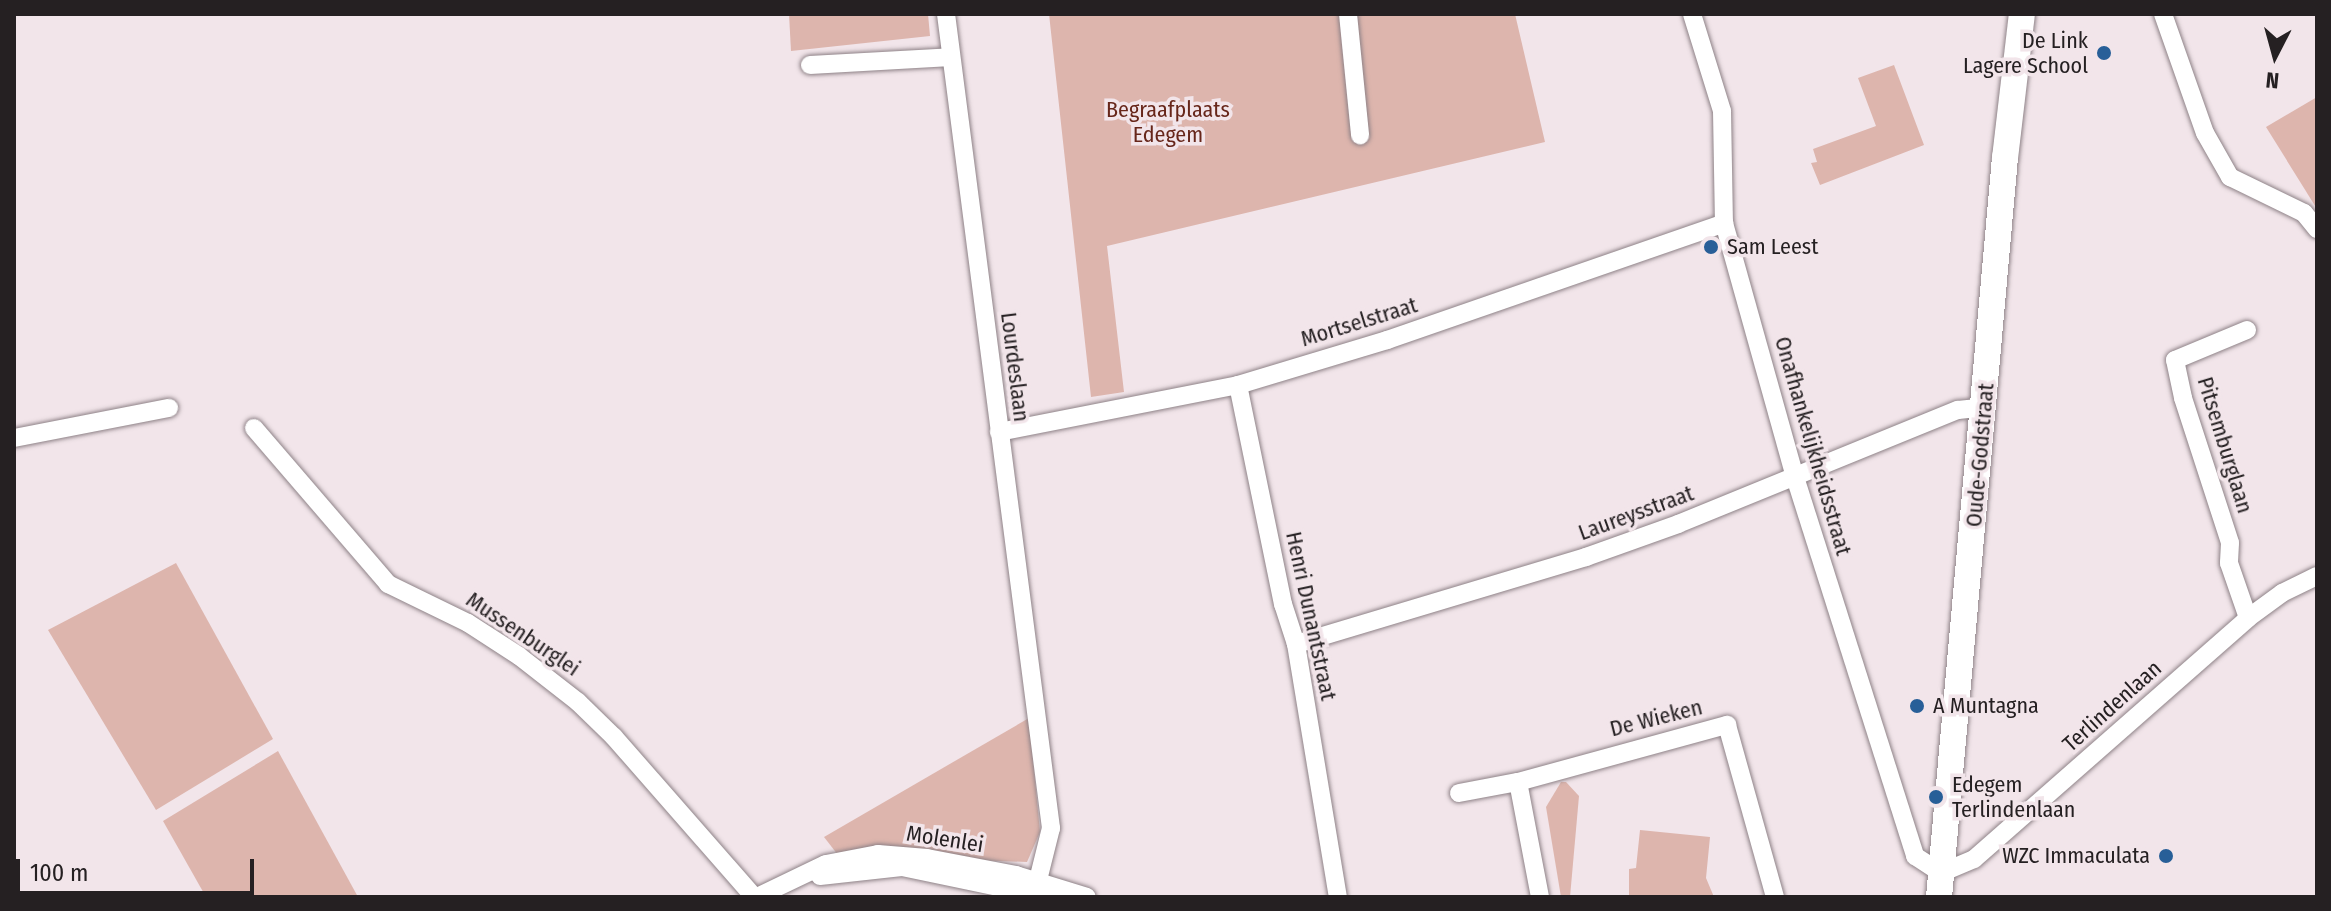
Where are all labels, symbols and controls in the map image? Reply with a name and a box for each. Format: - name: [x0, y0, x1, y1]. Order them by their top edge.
- north arrow: [2235, 16, 2315, 96]
- place label: De Link Lagere School: [1963, 27, 2088, 78]
- marker: De Link Lagere School: [2095, 44, 2113, 62]
- text: N: [2264, 66, 2280, 94]
- park label: Begraafplaats Edegem: [1106, 96, 1230, 148]
- place label: Sam Leest: [1727, 234, 1818, 260]
- marker: Sam Leest: [1702, 238, 1720, 256]
- street label: Mortselstraat: [1298, 292, 1420, 352]
- street label: Lourdeslaan: [995, 311, 1035, 423]
- street label: Onafhankelijkheidsstraat: [1769, 334, 1857, 558]
- street label: Pitsemburglaan: [2192, 374, 2258, 516]
- street label: Oude-Godstraat: [1961, 382, 1999, 528]
- street label: Laureysstraat: [1575, 480, 1697, 546]
- street label: Henri Dunantstraat: [1280, 529, 1342, 703]
- street label: Mussenburglei: [461, 586, 585, 682]
- street label: Terlindenlaan: [2057, 655, 2167, 757]
- place label: A Muntagna: [1933, 693, 2039, 719]
- street label: De Wieken: [1607, 694, 1705, 742]
- marker: A Muntagna: [1908, 697, 1926, 715]
- place label: Edegem Terlindenlaan: [1952, 771, 2075, 822]
- marker: Edegem Terlindenlaan: [1927, 788, 1945, 806]
- street label: Molenlei: [905, 820, 985, 858]
- scale bar: [20, 843, 258, 893]
- place label: WZC Immaculata: [2002, 843, 2150, 869]
- marker: WZC Immaculata: [2157, 847, 2175, 865]
- text: 100 m: [30, 859, 88, 887]

